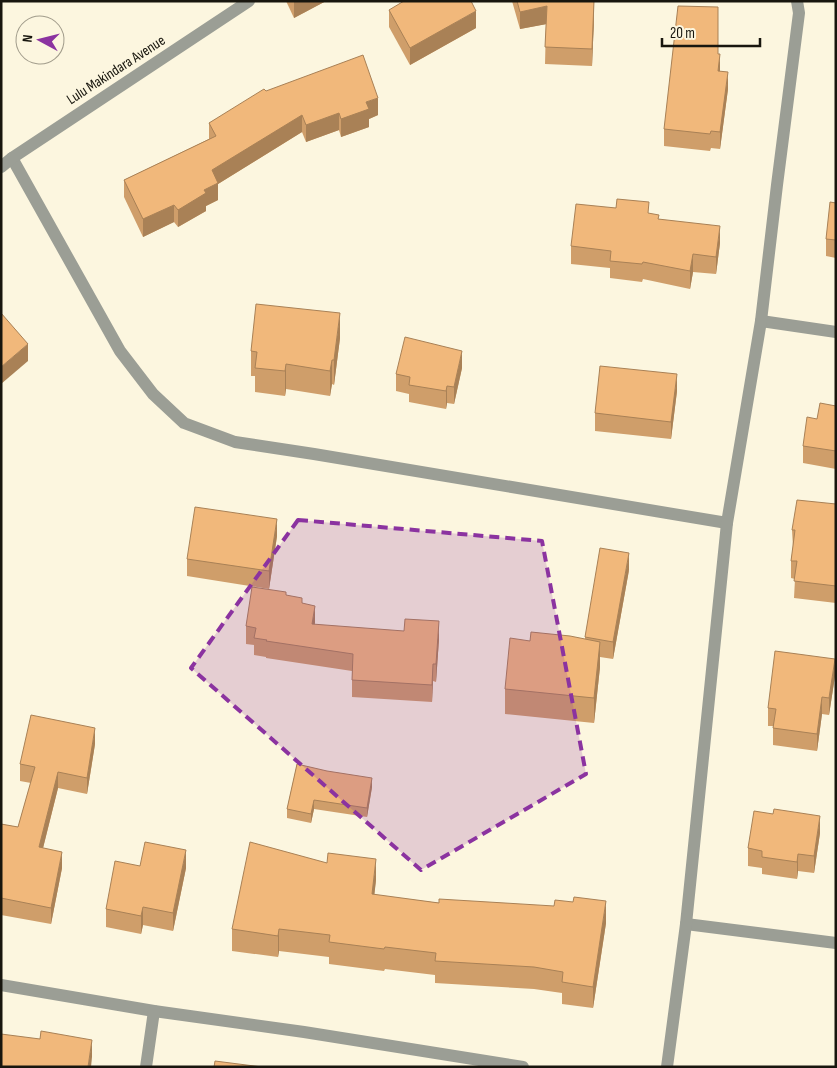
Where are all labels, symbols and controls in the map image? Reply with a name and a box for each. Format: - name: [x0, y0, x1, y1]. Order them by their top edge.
- north arrow: [15, 15, 65, 65]
- scale bar: [662, 15, 760, 47]
- text: 20 m: [670, 24, 695, 43]
- street label: Lulu Makindara Avenue: [63, 31, 169, 109]
- text: N: [19, 34, 36, 43]

